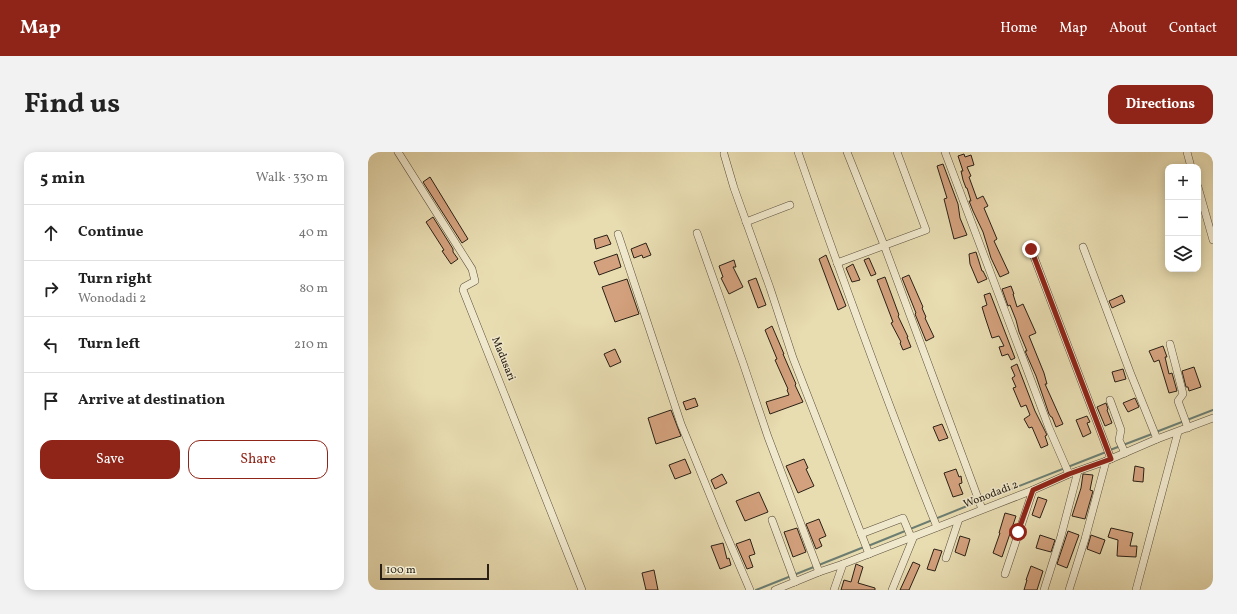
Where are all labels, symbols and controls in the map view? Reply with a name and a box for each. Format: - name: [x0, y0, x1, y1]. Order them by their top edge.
- text: Map: [20, 15, 61, 41]
- text: Home: [1000, 19, 1037, 38]
- text: Map: [1059, 19, 1087, 38]
- text: About: [1109, 19, 1147, 38]
- text: Contact: [1169, 19, 1217, 38]
- text: Find us: [24, 85, 120, 124]
- button: Directions: [1108, 85, 1213, 124]
- map controls: [1165, 164, 1201, 272]
- button: +: [1165, 164, 1201, 200]
- text: 5 min: [40, 167, 85, 190]
- text: Walk · 330 m: [256, 169, 328, 187]
- button: −: [1165, 200, 1201, 236]
- icon: ahead: [40, 222, 62, 244]
- text: Continue: [78, 222, 143, 243]
- text: 40 m: [299, 224, 328, 242]
- button: layers: [1165, 236, 1201, 272]
- route end: [1022, 240, 1040, 258]
- text: Turn right: [78, 269, 152, 290]
- icon: right: [40, 278, 62, 300]
- text: 80 m: [299, 280, 328, 298]
- text: Wonodadi 2: [78, 290, 146, 308]
- icon: left: [40, 334, 62, 356]
- text: Turn left: [78, 334, 140, 355]
- street label: Madusari: [487, 335, 519, 383]
- text: 210 m: [294, 336, 328, 354]
- icon: arrive: [40, 390, 62, 412]
- text: Arrive at destination: [78, 390, 225, 411]
- button: Save: [40, 440, 180, 479]
- button: Share: [188, 440, 328, 479]
- street label: Wonodadi 2: [961, 478, 1021, 512]
- route start: [1009, 523, 1027, 541]
- scale bar: [380, 562, 489, 581]
- text: 100 m: [386, 563, 416, 578]

